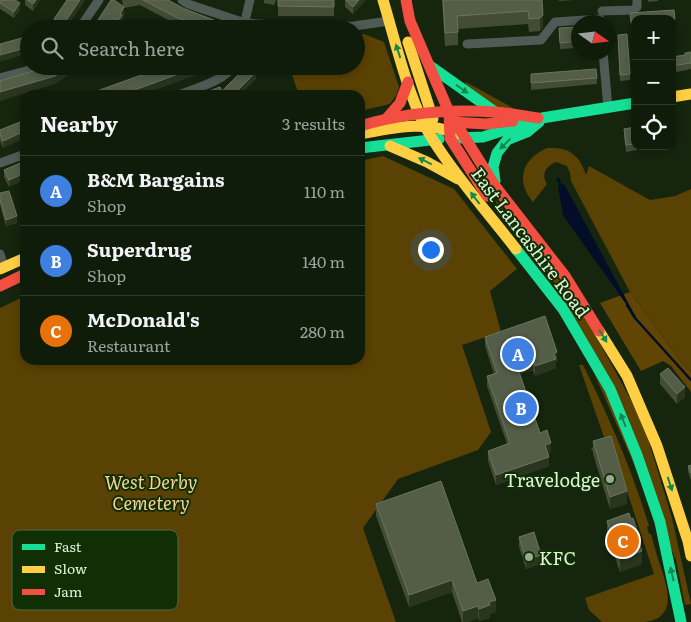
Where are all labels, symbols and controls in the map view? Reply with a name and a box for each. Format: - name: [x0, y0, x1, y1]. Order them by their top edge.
- north arrow: [571, 15, 616, 60]
- map controls: [631, 15, 676, 150]
- button: +: [631, 15, 676, 60]
- search box: [20, 20, 365, 75]
- icon: search: [38, 34, 66, 62]
- text: Search here: [78, 34, 185, 62]
- one-way arrow: [394, 44, 402, 59]
- button: −: [631, 60, 676, 105]
- one-way arrow: [455, 84, 469, 94]
- button: locate: [631, 105, 676, 150]
- text: Nearby: [40, 107, 118, 138]
- text: 3 results: [282, 111, 345, 135]
- one-way arrow: [500, 138, 512, 150]
- one-way arrow: [417, 156, 432, 165]
- street label: East Lancashire Road: [465, 161, 597, 323]
- text: B&M Bargains: [87, 165, 224, 193]
- text: A: [50, 179, 62, 203]
- text: 110 m: [304, 179, 345, 203]
- one-way arrow: [470, 192, 481, 205]
- text: Shop: [87, 193, 126, 217]
- text: Superdrug: [87, 235, 192, 263]
- your location: [418, 237, 444, 263]
- text: B: [50, 249, 62, 273]
- text: 140 m: [302, 249, 345, 273]
- text: Shop: [87, 263, 126, 287]
- text: McDonald's: [87, 305, 199, 333]
- text: C: [50, 319, 62, 343]
- text: 280 m: [300, 319, 345, 343]
- one-way arrow: [598, 330, 607, 343]
- text: Restaurant: [87, 333, 171, 357]
- pin: A: [502, 335, 534, 373]
- pin: B: [505, 389, 537, 427]
- one-way arrow: [618, 413, 626, 427]
- place label: Travelodge: [504, 466, 600, 493]
- park label: West Derby Cemetery: [105, 468, 197, 516]
- marker: Travelodge: [604, 473, 616, 485]
- one-way arrow: [666, 477, 674, 492]
- pin: C: [607, 522, 639, 560]
- legend: [12, 530, 178, 610]
- text: Fast: [54, 536, 82, 556]
- place label: KFC: [539, 544, 576, 571]
- marker: KFC: [523, 551, 535, 563]
- text: Slow: [54, 558, 87, 578]
- one-way arrow: [668, 567, 676, 582]
- text: Jam: [54, 581, 83, 601]

